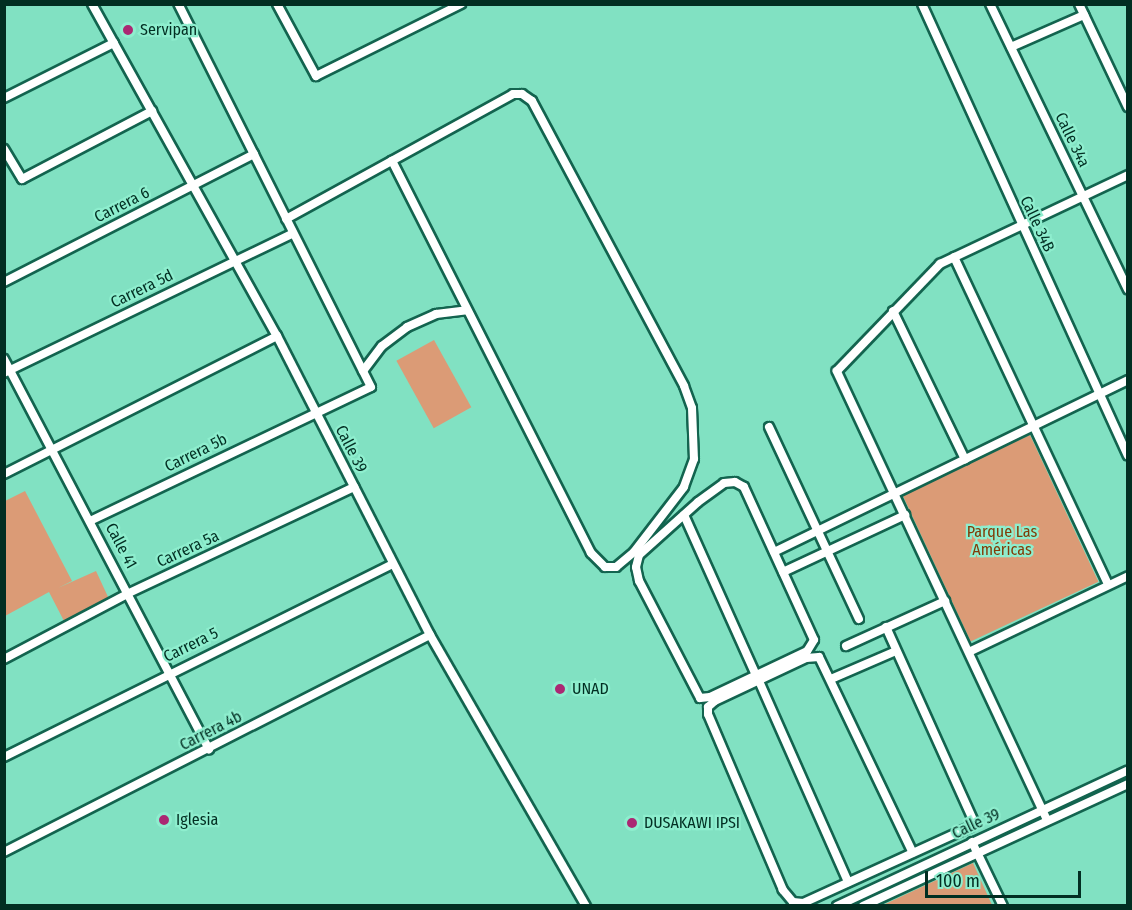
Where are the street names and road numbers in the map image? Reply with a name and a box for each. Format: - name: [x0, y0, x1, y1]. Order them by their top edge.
- street label: Calle 34a: [1051, 110, 1093, 170]
- street label: Carrera 6: [91, 183, 153, 227]
- street label: Calle 34B: [1016, 193, 1058, 255]
- street label: Carrera 5d: [108, 266, 176, 312]
- street label: Calle 39: [331, 422, 371, 476]
- street label: Carrera 5b: [162, 430, 230, 476]
- street label: Calle 41: [101, 520, 141, 572]
- street label: Carrera 5a: [154, 526, 222, 572]
- street label: Carrera 5: [161, 624, 221, 666]
- street label: Carrera 4b: [177, 707, 245, 755]
- street label: Calle 39: [949, 805, 1003, 843]

